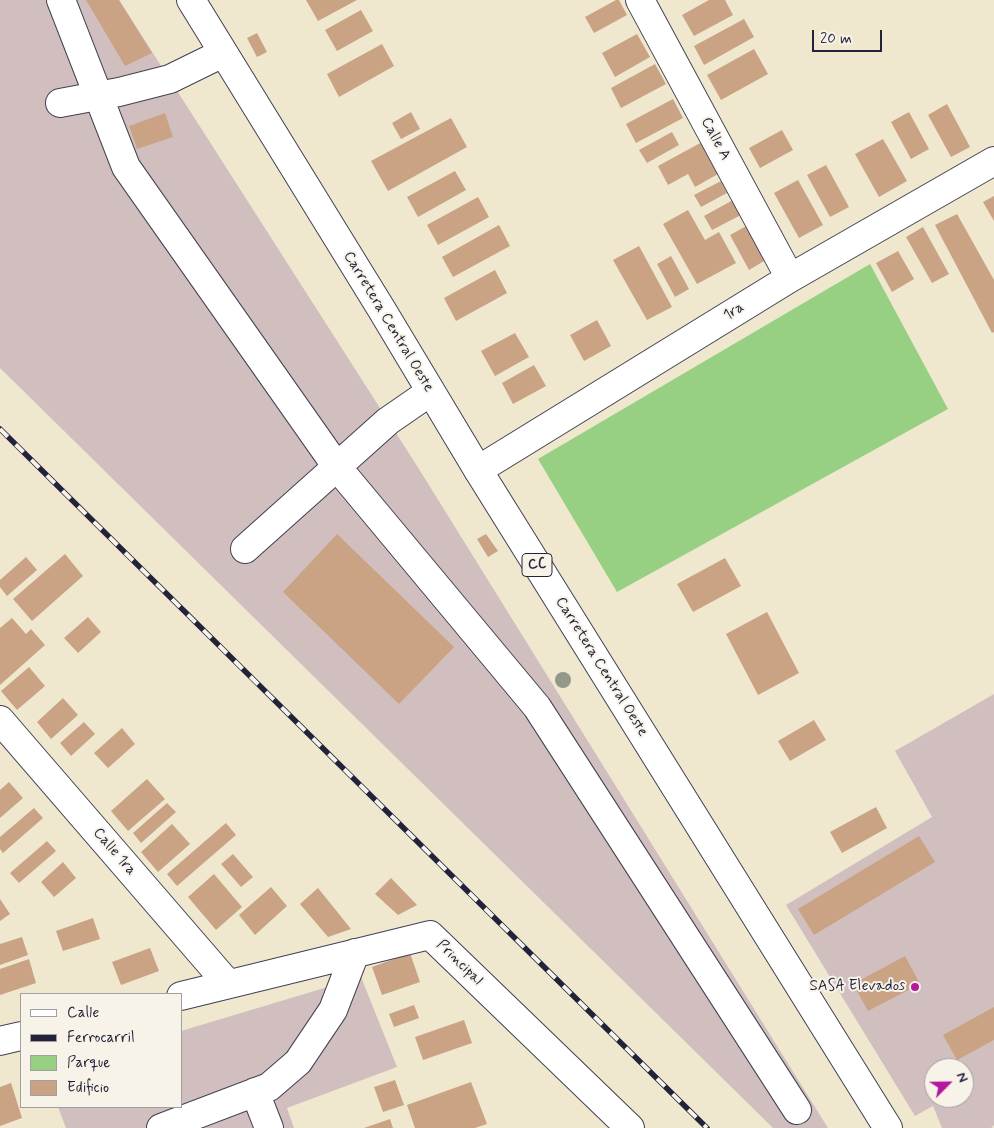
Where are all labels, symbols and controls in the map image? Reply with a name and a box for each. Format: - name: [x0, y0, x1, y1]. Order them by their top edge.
- scale bar: [814, 20, 884, 52]
- text: 20 m: [820, 29, 852, 49]
- street label: Calle A: [696, 114, 734, 164]
- street label: Carretera Central Oeste: [339, 248, 437, 396]
- street label: 1ra: [720, 299, 748, 325]
- road number: CC: [522, 554, 552, 576]
- street label: Carretera Central Oeste: [551, 594, 651, 740]
- street label: Calle 1ra: [88, 825, 140, 879]
- street label: Principal: [432, 937, 486, 989]
- place label: SASA Elevados: [810, 978, 905, 996]
- marker: SASA Elevados: [909, 981, 921, 993]
- legend: [20, 993, 182, 1108]
- text: Calle: [67, 1003, 99, 1023]
- text: Ferrocarril: [67, 1028, 135, 1048]
- text: Parque: [67, 1053, 110, 1073]
- north arrow: [924, 1058, 974, 1108]
- text: N: [952, 1070, 972, 1085]
- text: Edificio: [67, 1078, 109, 1098]

